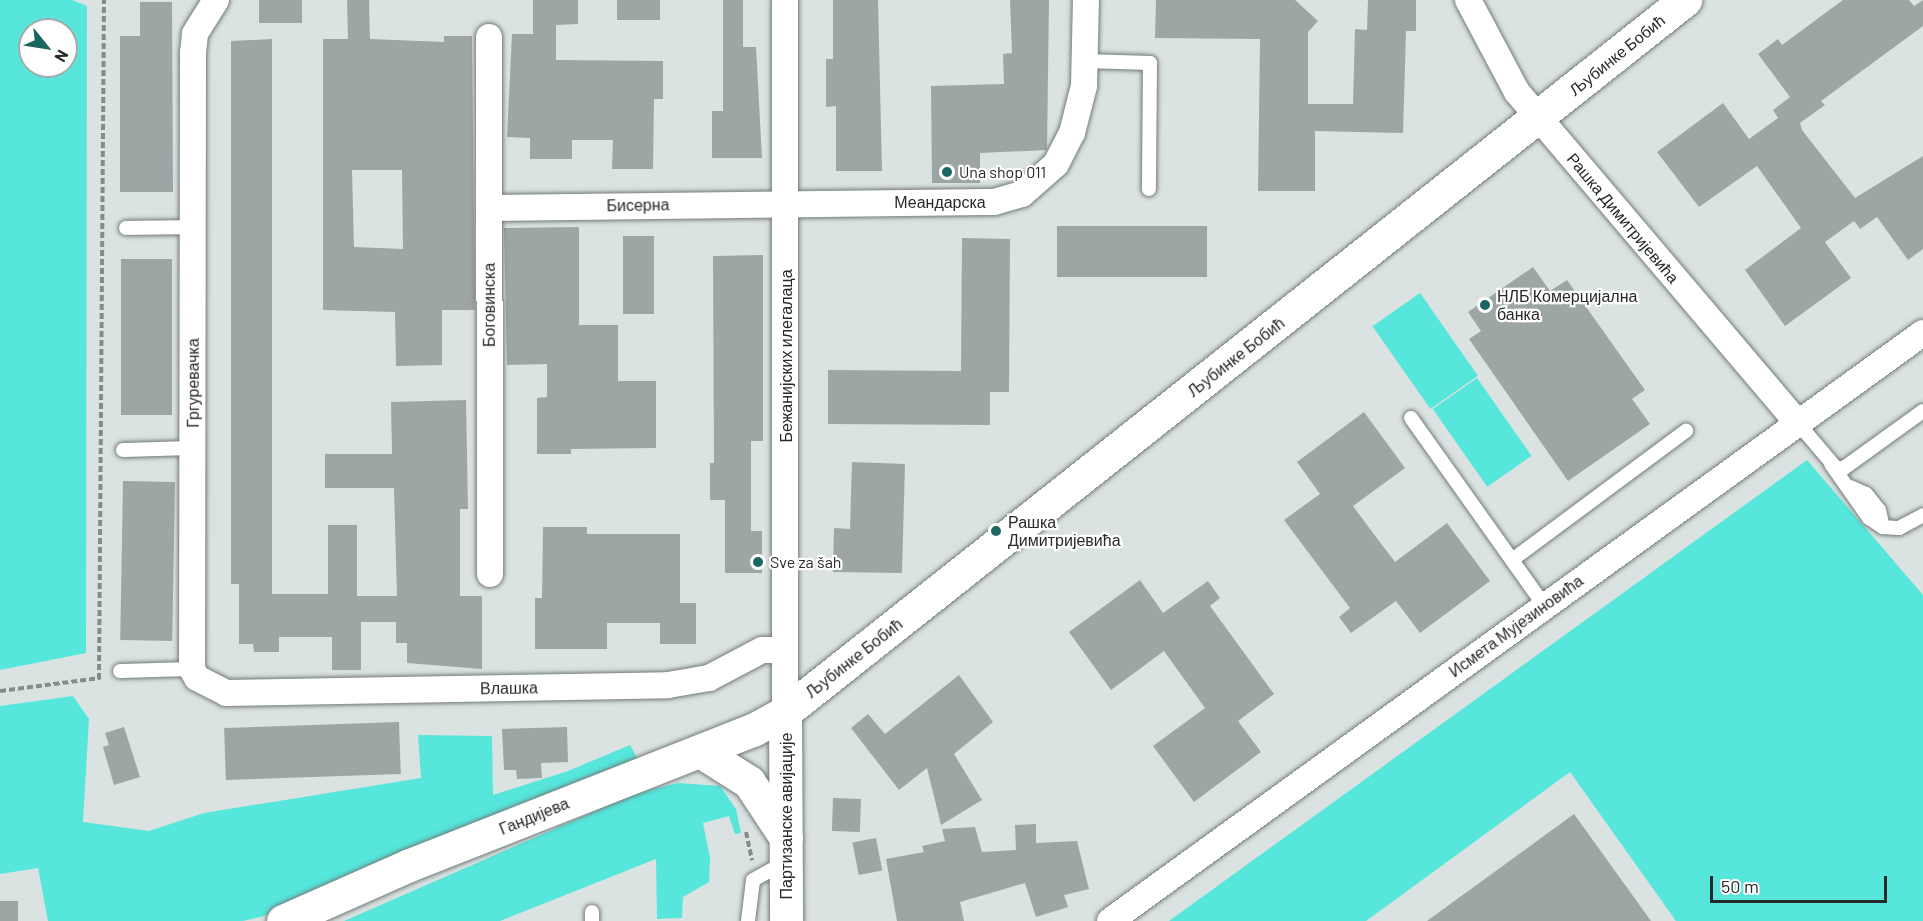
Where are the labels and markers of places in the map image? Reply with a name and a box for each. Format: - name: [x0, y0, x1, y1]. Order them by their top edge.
- place label: Una shop 011: [959, 162, 1046, 182]
- marker: Una shop 011: [940, 165, 954, 179]
- place label: НЛБ Комерцијална банка: [1497, 286, 1637, 324]
- marker: НЛБ Комерцијална банка: [1478, 298, 1492, 312]
- place label: Рашка Димитријевића: [1008, 512, 1121, 550]
- marker: Рашка Димитријевића: [989, 524, 1003, 538]
- place label: Sve za šah: [770, 552, 841, 572]
- marker: Sve za šah: [751, 555, 765, 569]

